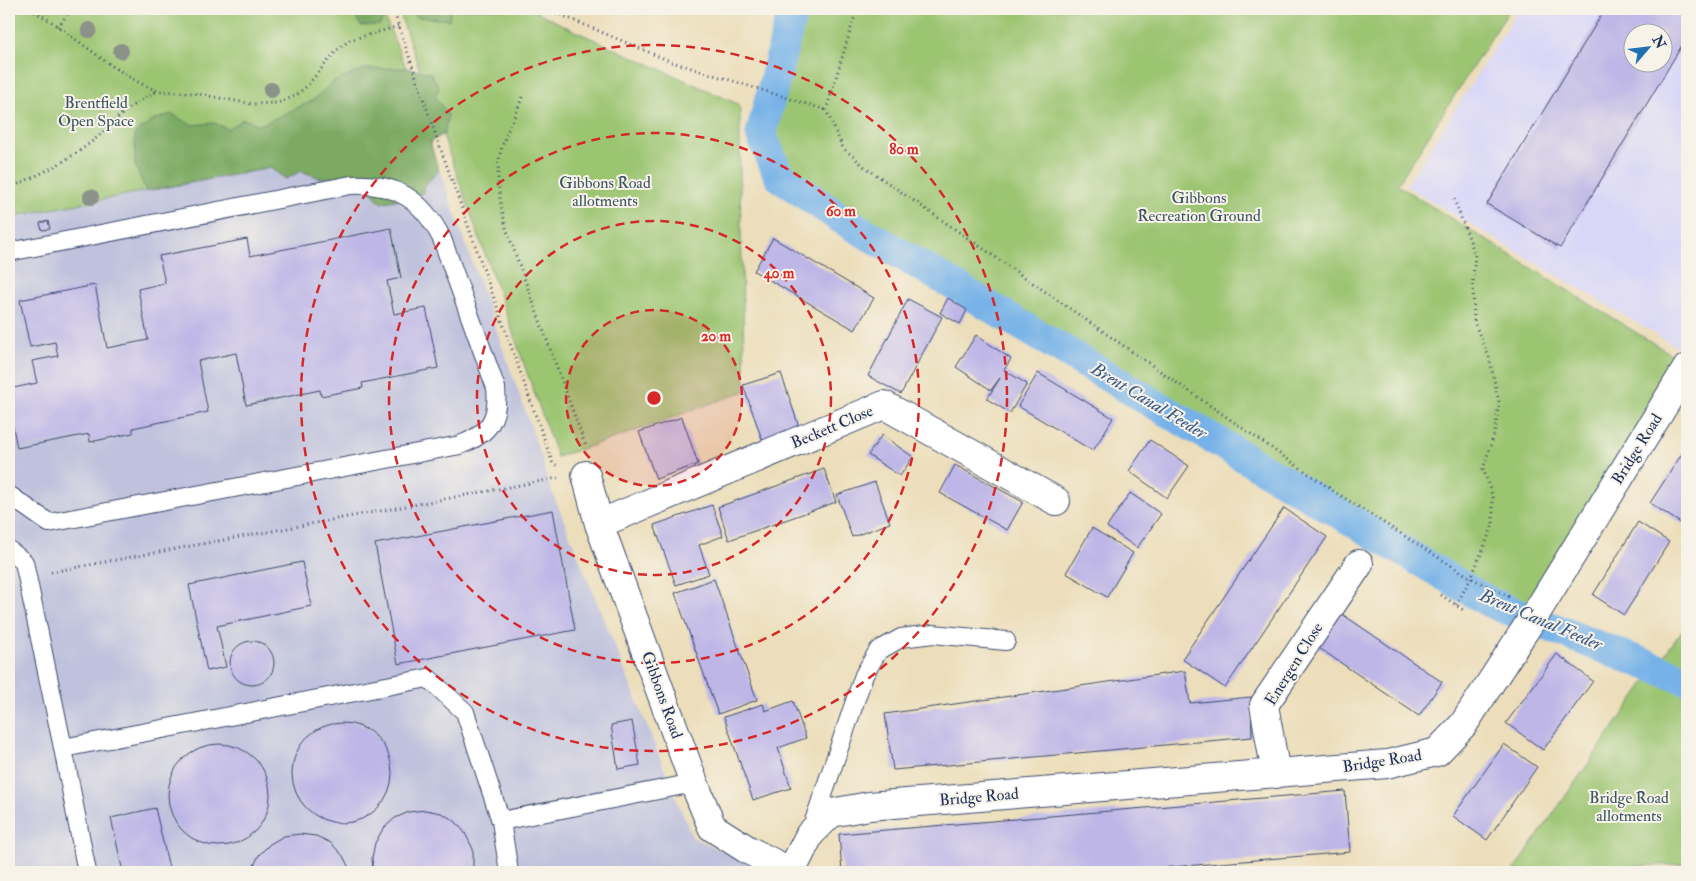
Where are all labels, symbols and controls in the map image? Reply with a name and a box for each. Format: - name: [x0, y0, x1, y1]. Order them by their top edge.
- north arrow: [1624, 22, 1674, 72]
- text: N: [1648, 32, 1670, 52]
- park label: Brentfield Open Space: [58, 93, 134, 132]
- text: 80 m: [889, 140, 919, 159]
- park label: Gibbons Road allotments: [559, 173, 651, 211]
- park label: Gibbons Recreation Ground: [1137, 188, 1261, 226]
- text: 60 m: [826, 202, 856, 221]
- text: 40 m: [763, 264, 795, 283]
- text: 20 m: [701, 327, 731, 346]
- water label: Brent Canal Feeder: [1086, 357, 1212, 445]
- centre of rings: [645, 389, 663, 407]
- street label: Beckett Close: [788, 401, 876, 453]
- street label: Bridge Road: [1607, 410, 1667, 488]
- water label: Brent Canal Feeder: [1475, 583, 1607, 657]
- street label: Energen Close: [1261, 619, 1328, 709]
- street label: Gibbons Road: [637, 649, 687, 742]
- street label: Bridge Road: [1341, 745, 1423, 777]
- street label: Bridge Road: [938, 784, 1020, 810]
- park label: Bridge Road allotments: [1589, 788, 1669, 826]

